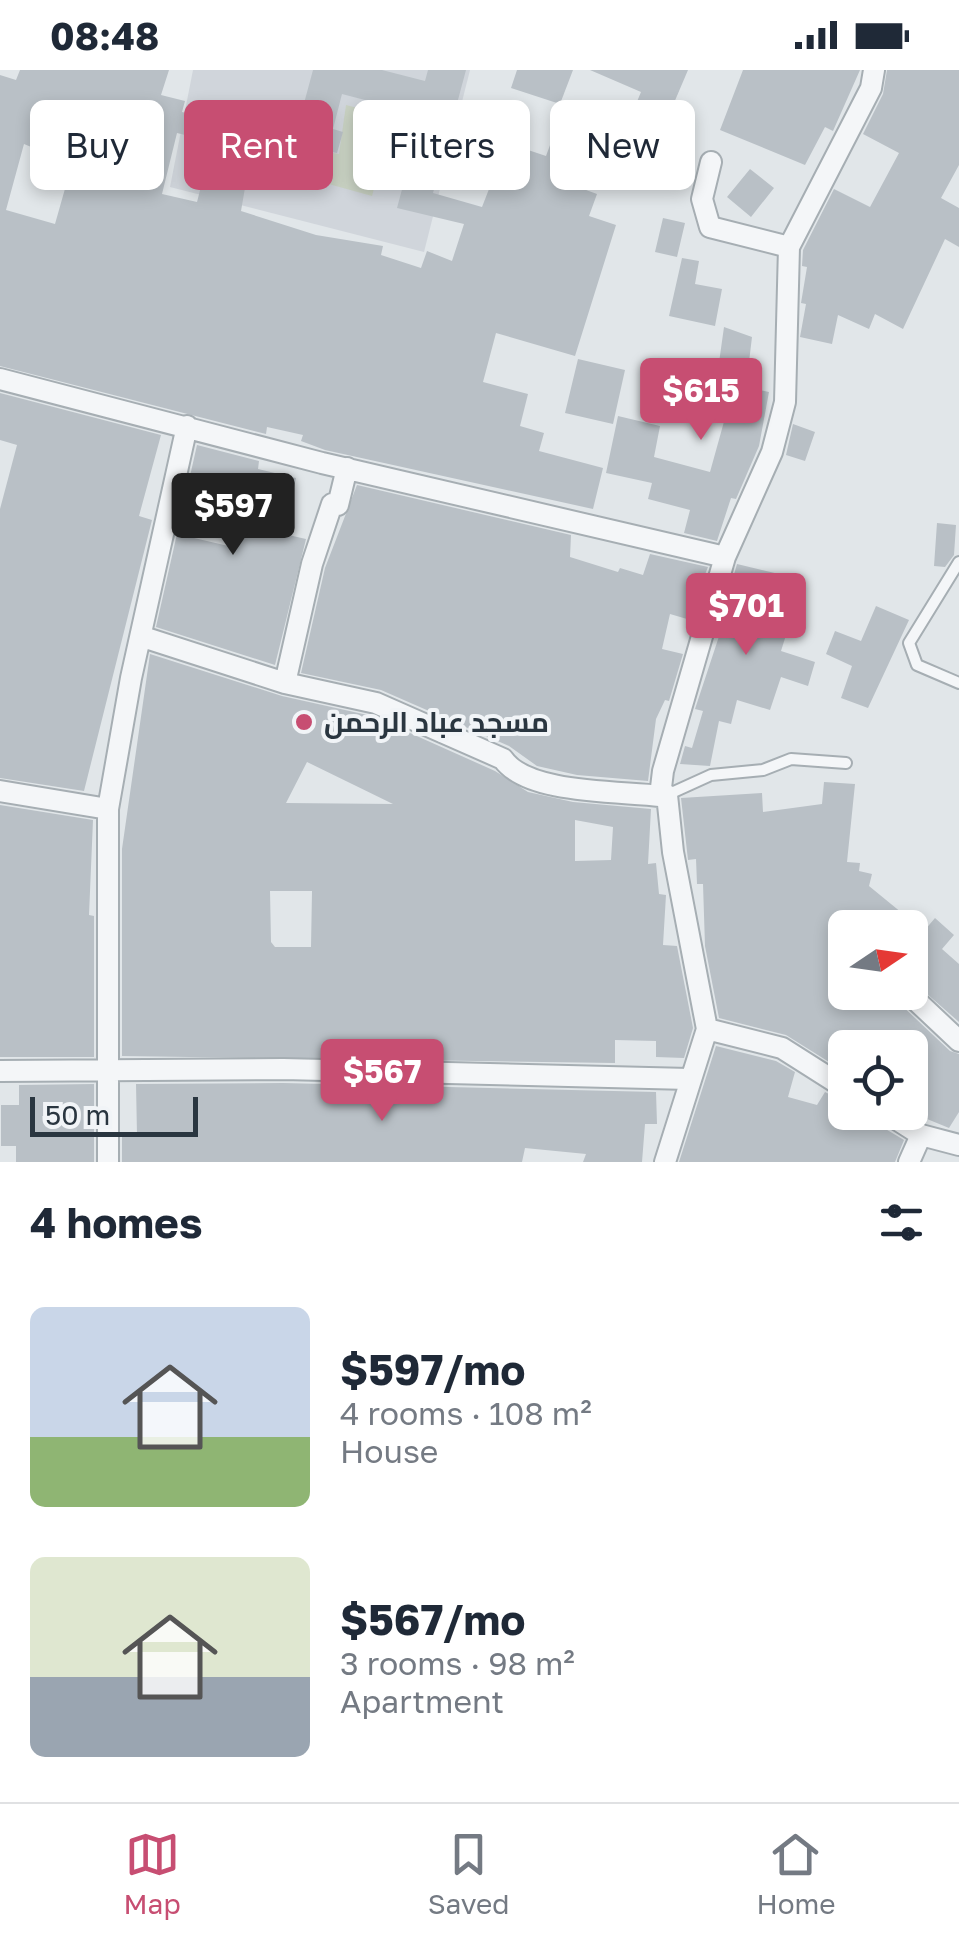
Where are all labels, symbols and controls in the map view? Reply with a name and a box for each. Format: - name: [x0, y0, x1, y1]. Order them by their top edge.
- text: 08:48: [50, 13, 159, 58]
- chip: Buy: [30, 100, 164, 190]
- chip: Rent: [184, 100, 333, 190]
- chip: Filters: [353, 100, 530, 190]
- chip: New: [550, 100, 695, 190]
- pin: $615: [642, 358, 760, 443]
- text: $615: [662, 371, 740, 409]
- pin: $597: [174, 473, 292, 558]
- text: $597: [194, 486, 272, 524]
- pin: $701: [687, 573, 805, 658]
- text: $701: [708, 586, 784, 624]
- place label: مسجد عباد الرحمن: [324, 705, 549, 739]
- marker: مسجد عباد الرحمن: [293, 711, 315, 733]
- north arrow: [828, 910, 928, 1010]
- map controls: [828, 910, 928, 1130]
- button: locate: [828, 1030, 928, 1130]
- pin: $567: [323, 1039, 441, 1124]
- text: $567: [343, 1052, 421, 1090]
- scale bar: [30, 1092, 198, 1136]
- text: 50 m: [45, 1098, 110, 1131]
- icon: filters: [874, 1195, 929, 1250]
- text: 4 homes: [30, 1197, 202, 1247]
- text: $597/mo: [340, 1344, 525, 1394]
- icon: home: [110, 1347, 230, 1467]
- text: 4 rooms · 108 m²: [340, 1394, 592, 1432]
- text: House: [340, 1432, 438, 1470]
- text: $567/mo: [340, 1594, 525, 1644]
- icon: home: [110, 1597, 230, 1717]
- text: 3 rooms · 98 m²: [340, 1644, 575, 1682]
- text: Apartment: [340, 1682, 504, 1720]
- tab: Map: [124, 1827, 181, 1920]
- tab: Saved: [428, 1827, 509, 1920]
- tab: Home: [756, 1827, 836, 1920]

